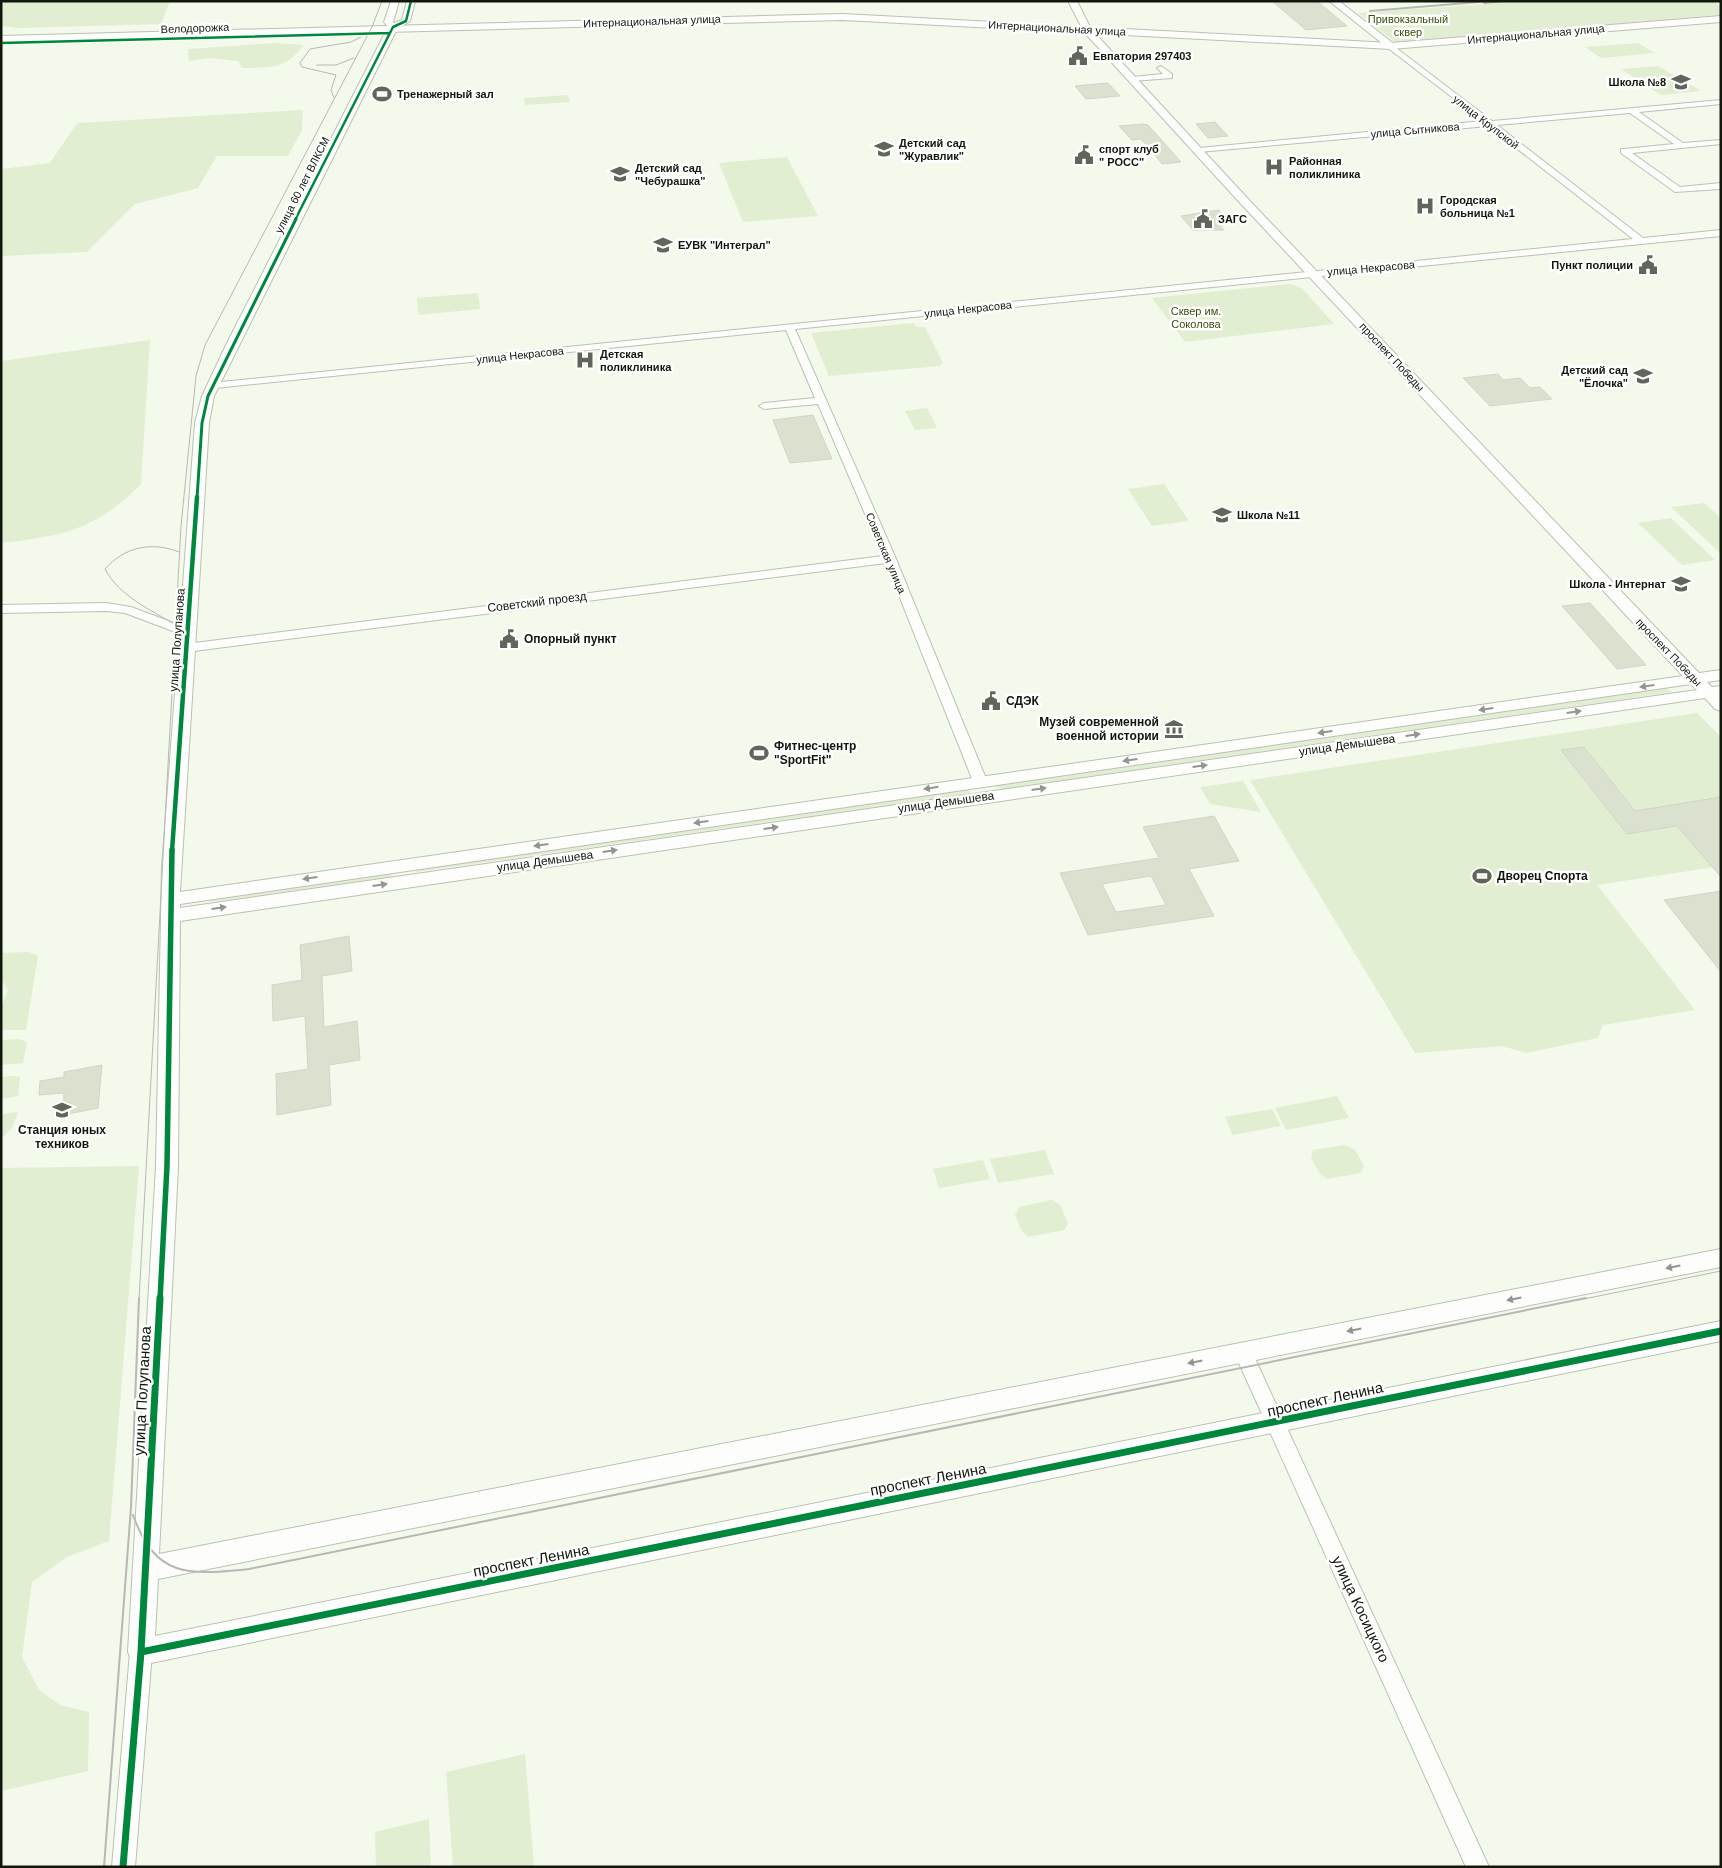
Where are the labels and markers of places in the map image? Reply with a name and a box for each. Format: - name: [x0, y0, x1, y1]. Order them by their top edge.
- public building icon: Евпатория 297403: [1067, 45, 1089, 67]
- place label: Евпатория 297403: [1093, 50, 1191, 62]
- school or university icon: Школа №8: [1670, 71, 1692, 93]
- place label: Школа №8: [1609, 76, 1666, 88]
- sports icon: Тренажерный зал: [371, 83, 393, 105]
- place label: Тренажерный зал: [397, 88, 494, 100]
- place label: Детский сад "Журавлик": [899, 137, 966, 162]
- school or university icon: Детский сад "Журавлик": [873, 138, 895, 160]
- place label: спорт клуб " РОСС": [1099, 143, 1159, 168]
- public building icon: спорт клуб " РОСС": [1073, 144, 1095, 166]
- place label: Районная поликлиника: [1289, 155, 1361, 180]
- hospital icon: Районная поликлиника: [1263, 156, 1285, 178]
- place label: Детский сад "Чебурашка": [635, 162, 705, 187]
- school or university icon: Детский сад "Чебурашка": [609, 163, 631, 185]
- place label: Городская больница №1: [1440, 194, 1515, 219]
- hospital icon: Городская больница №1: [1414, 195, 1436, 217]
- public building icon: ЗАГС: [1192, 208, 1214, 230]
- place label: ЗАГС: [1218, 213, 1247, 225]
- school or university icon: ЕУВК "Интеграл": [652, 234, 674, 256]
- place label: ЕУВК "Интеграл": [678, 239, 771, 251]
- public building icon: Пункт полиции: [1637, 254, 1659, 276]
- place label: Пункт полиции: [1551, 259, 1633, 271]
- place label: Детская поликлиника: [600, 348, 672, 373]
- hospital icon: Детская поликлиника: [574, 349, 596, 371]
- place label: Детский сад "Ёлочка": [1561, 364, 1628, 389]
- school or university icon: Детский сад "Ёлочка": [1632, 365, 1654, 387]
- school or university icon: Школа №11: [1211, 504, 1233, 526]
- place label: Школа №11: [1237, 509, 1300, 521]
- school or university icon: Школа - Интернат: [1670, 573, 1692, 595]
- place label: Школа - Интернат: [1569, 578, 1667, 590]
- public building icon: Опорный пункт: [498, 628, 520, 650]
- place label: Опорный пункт: [524, 632, 617, 646]
- public building icon: СДЭК: [980, 690, 1002, 712]
- place label: СДЭК: [1006, 694, 1040, 708]
- place label: Музей современной военной истории: [1039, 715, 1159, 743]
- museum icon: Музей современной военной истории: [1163, 718, 1185, 740]
- place label: Фитнес-центр "SportFit": [774, 739, 856, 767]
- sports icon: Фитнес-центр "SportFit": [748, 742, 770, 764]
- sports icon: Дворец Спорта: [1471, 865, 1493, 887]
- place label: Дворец Спорта: [1497, 869, 1588, 883]
- school or university icon: Станция юных техников: [51, 1099, 73, 1121]
- place label: Станция юных техников: [18, 1123, 106, 1151]

